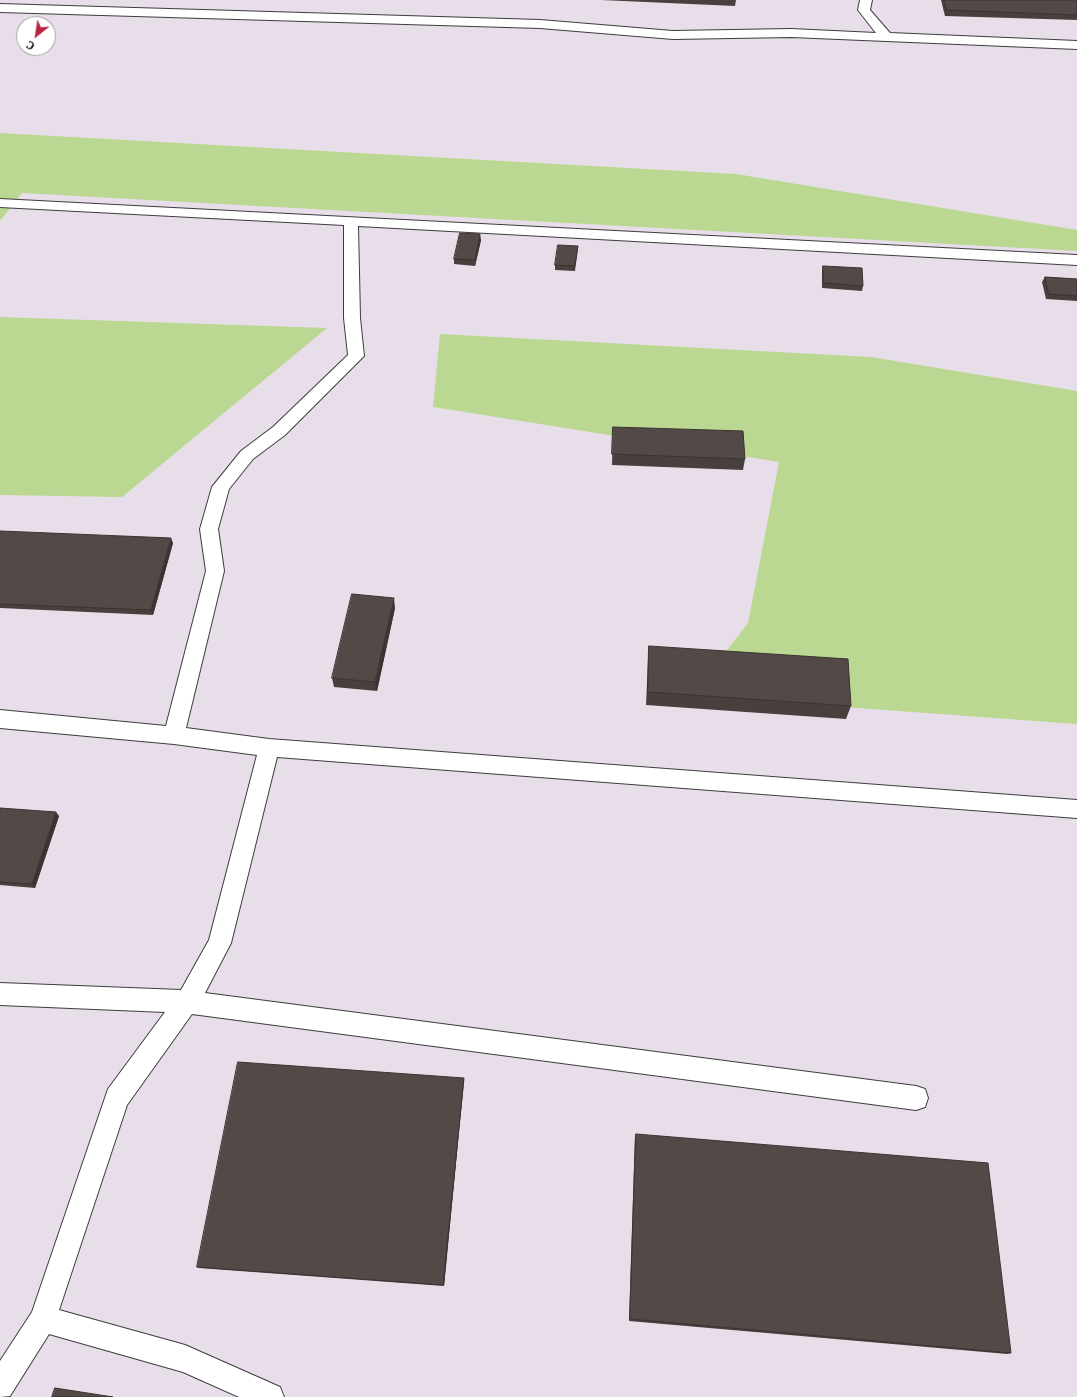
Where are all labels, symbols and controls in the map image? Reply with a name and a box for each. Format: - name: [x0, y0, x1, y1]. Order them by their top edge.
- north arrow: [16, 16, 56, 56]
- text: С: [24, 38, 37, 53]

